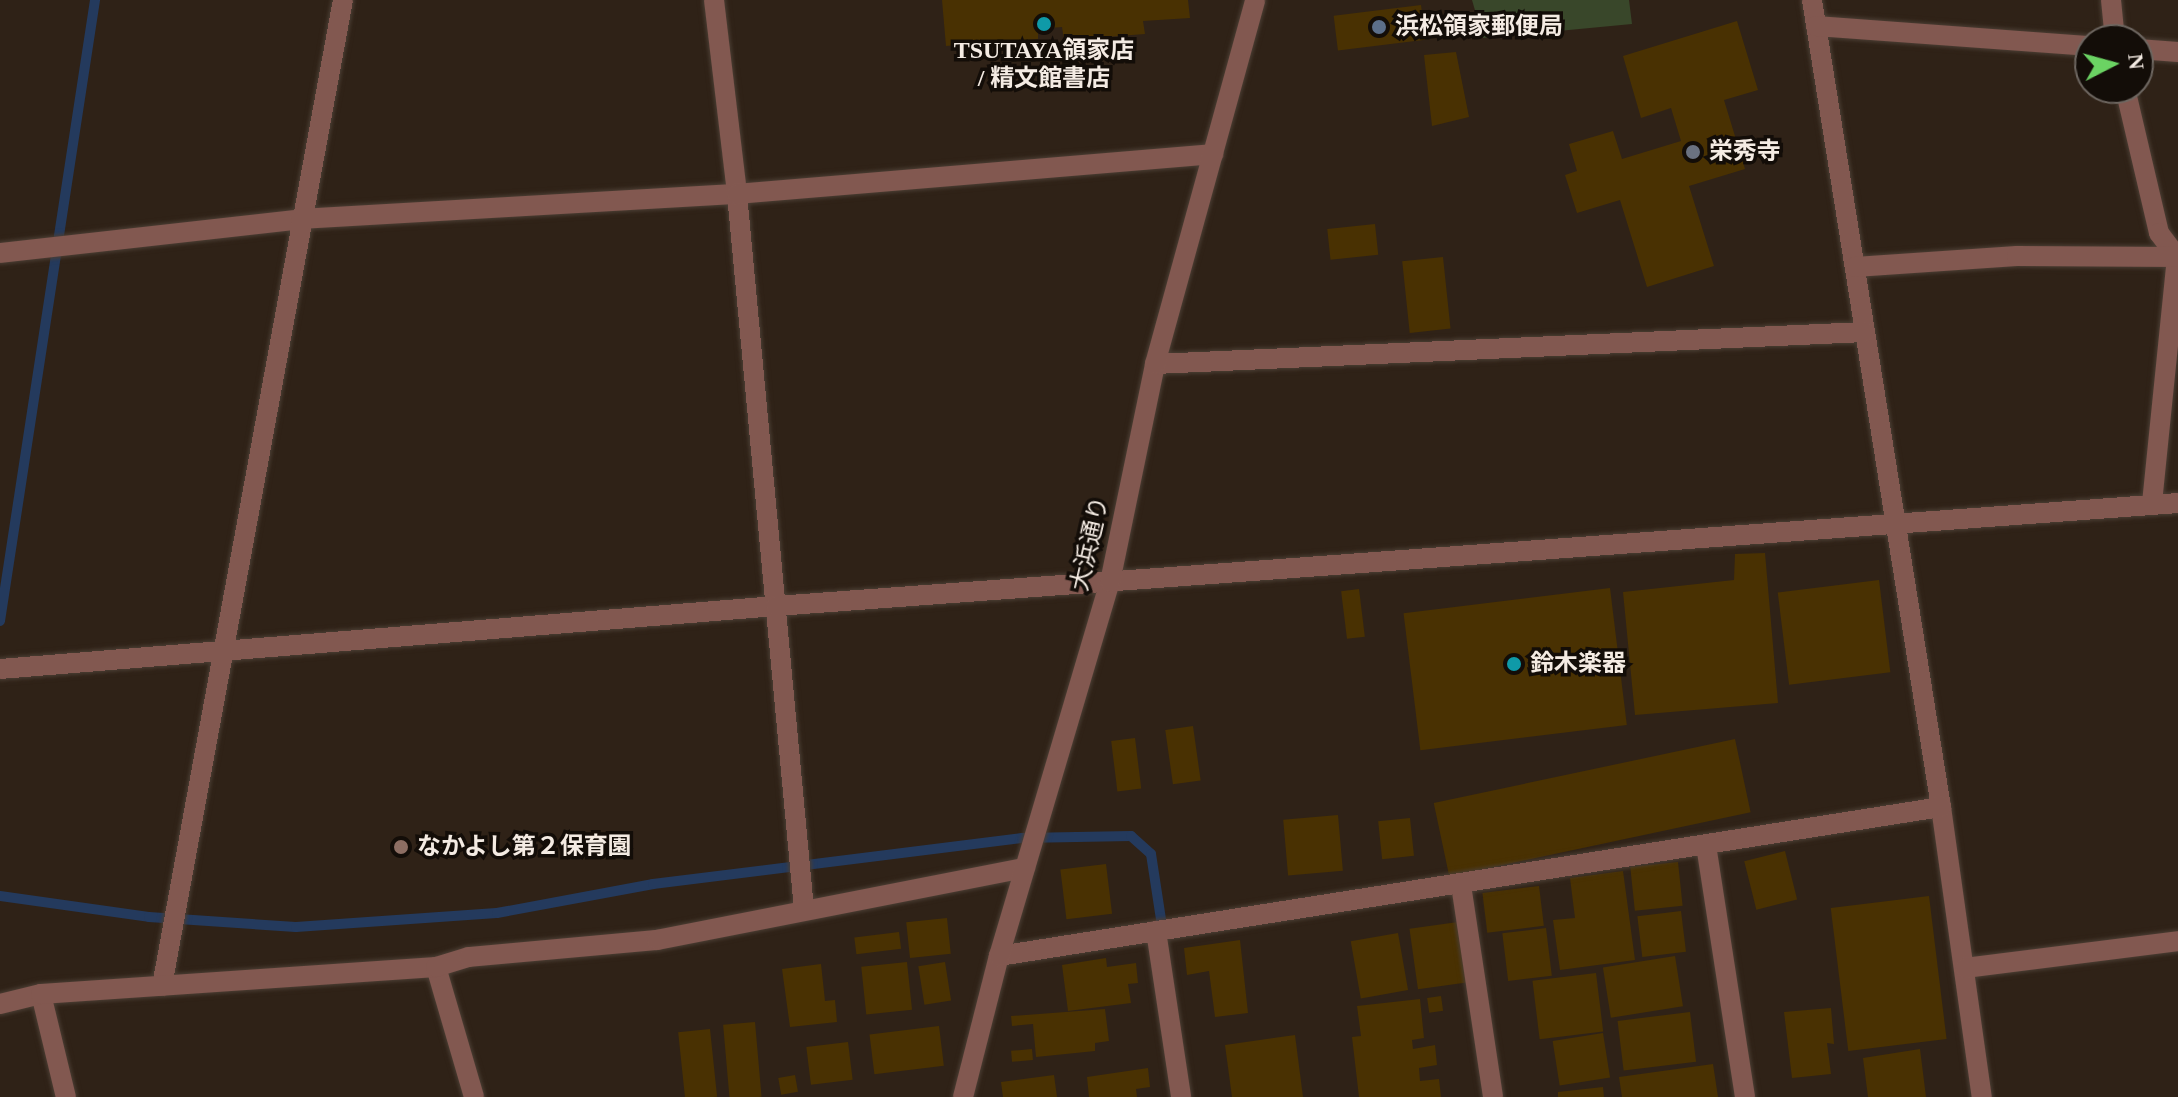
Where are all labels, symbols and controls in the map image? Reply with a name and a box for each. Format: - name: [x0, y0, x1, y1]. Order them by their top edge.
- place label: 浜松領家郵便局: [1395, 13, 1563, 41]
- marker: TSUTAYA領家店 / 精文館書店: [1035, 15, 1053, 33]
- marker: 浜松領家郵便局: [1370, 18, 1388, 36]
- north arrow: [2074, 24, 2154, 104]
- place label: TSUTAYA領家店 / 精文館書店: [954, 37, 1134, 93]
- text: N: [2123, 52, 2150, 71]
- place label: 栄秀寺: [1709, 138, 1781, 166]
- marker: 栄秀寺: [1684, 143, 1702, 161]
- street label: 大浜通り: [1065, 494, 1115, 594]
- place label: 鈴木楽器: [1530, 650, 1626, 678]
- marker: 鈴木楽器: [1505, 655, 1523, 673]
- place label: なかよし第２保育園: [417, 833, 633, 861]
- marker: なかよし第２保育園: [392, 838, 410, 856]

